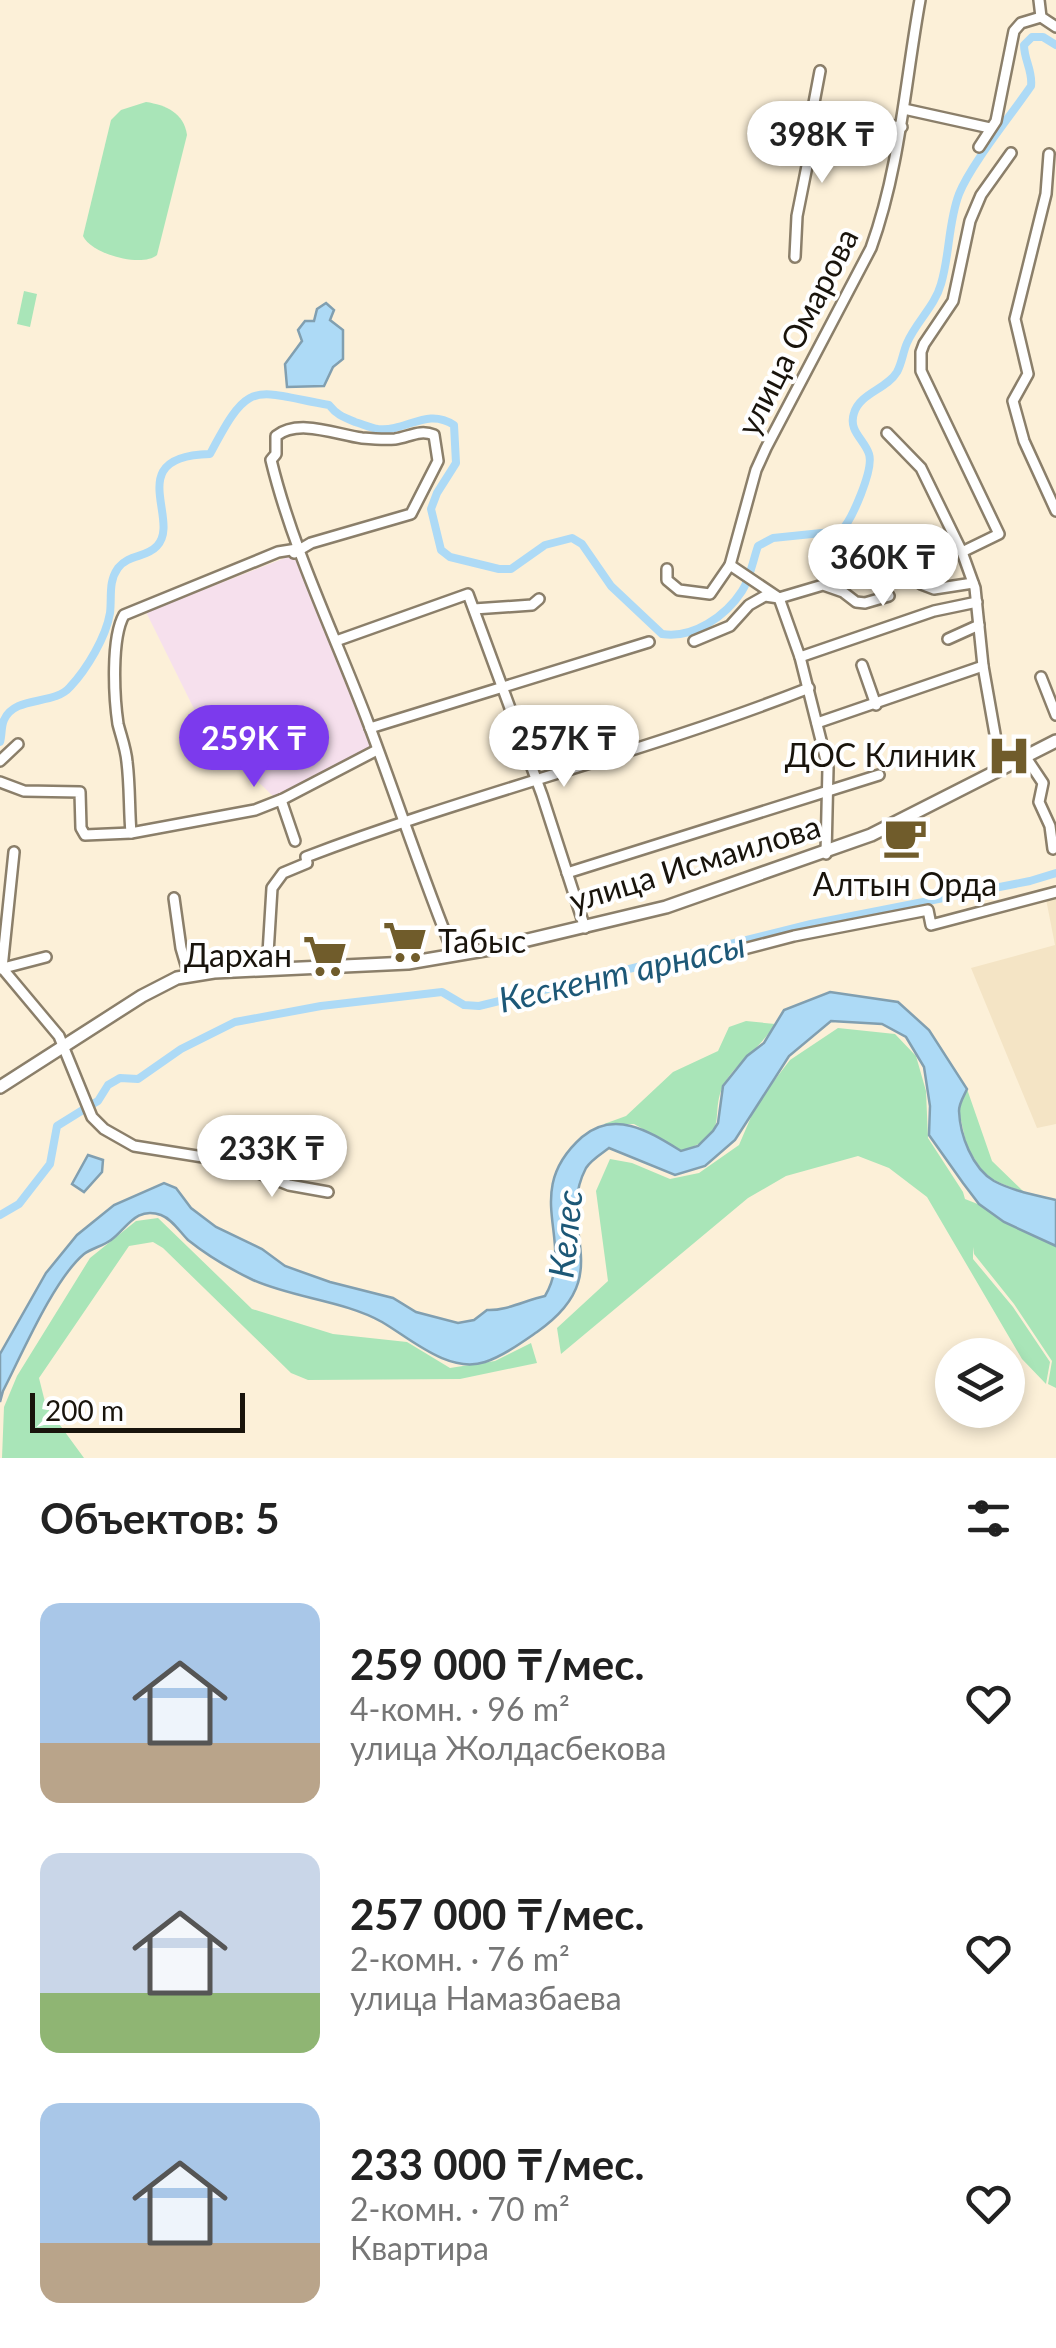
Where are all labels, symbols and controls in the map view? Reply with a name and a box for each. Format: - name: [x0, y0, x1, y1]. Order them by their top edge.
- pin: 398K ₸: [741, 101, 903, 186]
- text: 398K ₸: [769, 114, 875, 153]
- street label: улица Омарова: [728, 221, 866, 441]
- pin: 360K ₸: [802, 524, 964, 609]
- text: 360K ₸: [830, 537, 936, 576]
- pin: 259K ₸: [173, 705, 335, 790]
- pin: 257K ₸: [483, 705, 645, 790]
- text: 259K ₸: [201, 718, 307, 757]
- text: 257K ₸: [511, 718, 617, 757]
- hospital icon: ДОС Клиник: [985, 732, 1033, 780]
- place label: ДОС Клиник: [785, 735, 976, 774]
- street label: улица Исмаилова: [564, 806, 825, 919]
- cafe icon: Алтын Орда: [881, 813, 929, 861]
- place label: Алтын Орда: [813, 864, 997, 903]
- supermarket icon: Табыс: [381, 918, 429, 966]
- place label: Табыс: [438, 921, 526, 960]
- water label: Кескент арнасы: [494, 922, 749, 1020]
- supermarket icon: Дархан: [301, 932, 349, 980]
- place label: Дархан: [184, 935, 292, 974]
- pin: 233K ₸: [191, 1115, 353, 1200]
- text: 233K ₸: [219, 1128, 325, 1167]
- water label: Келес: [538, 1187, 590, 1280]
- map controls: [935, 1338, 1025, 1428]
- button: layers: [935, 1338, 1025, 1428]
- scale bar: [30, 1388, 245, 1432]
- text: 200 m: [45, 1393, 124, 1427]
- icon: filters: [961, 1491, 1016, 1546]
- text: Объектов: 5: [40, 1493, 280, 1543]
- text: 259 000 ₸/мес.: [350, 1639, 644, 1689]
- icon: home: [120, 1643, 240, 1763]
- icon: heart: [961, 1676, 1016, 1731]
- text: 4-комн. · 96 m²: [350, 1689, 570, 1728]
- text: улица Жолдасбекова: [350, 1728, 666, 1767]
- text: 257 000 ₸/мес.: [350, 1889, 644, 1939]
- icon: home: [120, 1893, 240, 2013]
- icon: heart: [961, 1926, 1016, 1981]
- text: 2-комн. · 76 m²: [350, 1939, 570, 1978]
- text: улица Намазбаева: [350, 1978, 622, 2017]
- text: 233 000 ₸/мес.: [350, 2139, 644, 2189]
- icon: home: [120, 2143, 240, 2263]
- icon: heart: [961, 2176, 1016, 2231]
- text: 2-комн. · 70 m²: [350, 2189, 570, 2228]
- text: Квартира: [350, 2228, 489, 2267]

